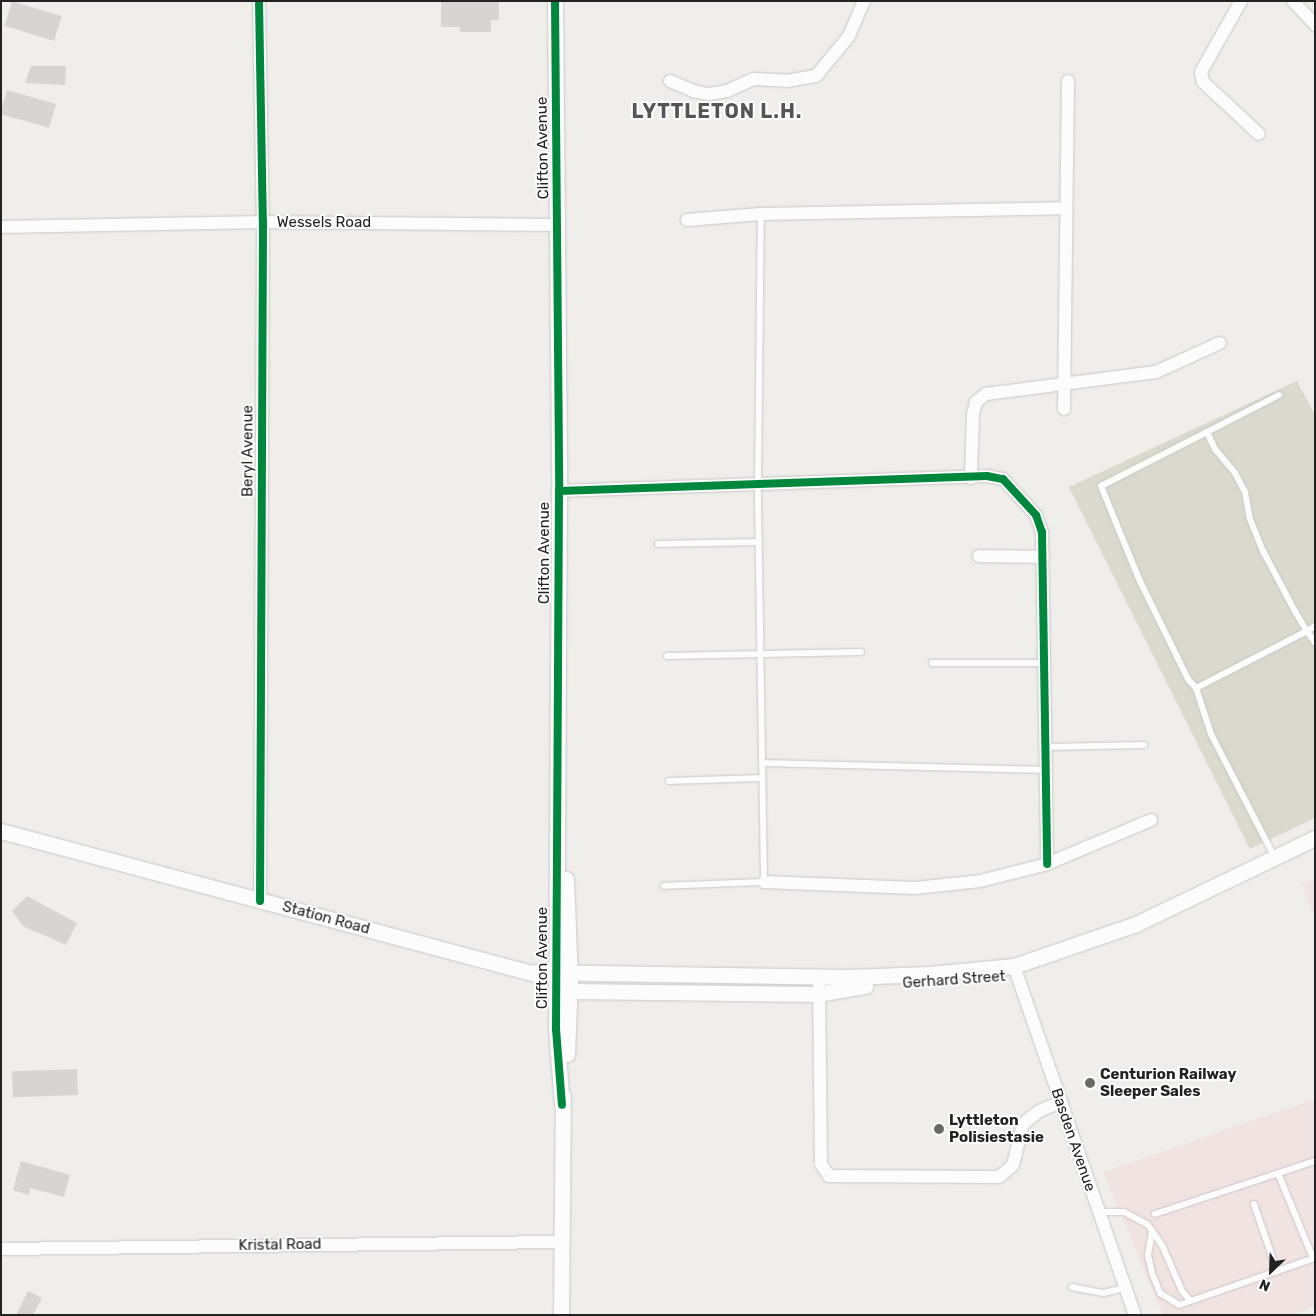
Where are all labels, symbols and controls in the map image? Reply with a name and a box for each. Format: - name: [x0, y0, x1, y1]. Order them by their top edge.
- street label: Clifton Avenue: [533, 96, 553, 200]
- district label: LYTTLETON L.H.: [630, 99, 804, 123]
- street label: Wessels Road: [277, 214, 371, 232]
- street label: Beryl Avenue: [239, 405, 257, 497]
- street label: Clifton Avenue: [536, 502, 554, 604]
- street label: Station Road: [280, 898, 372, 938]
- street label: Clifton Avenue: [534, 907, 552, 1009]
- street label: Gerhard Street: [902, 967, 1006, 993]
- place label: Centurion Railway Sleeper Sales: [1100, 1065, 1236, 1100]
- marker: Centurion Railway Sleeper Sales: [1084, 1077, 1096, 1089]
- street label: Basden Avenue: [1047, 1086, 1099, 1194]
- place label: Lyttleton Polisiestasie: [949, 1111, 1044, 1146]
- marker: Lyttleton Polisiestasie: [933, 1123, 945, 1135]
- street label: Kristal Road: [238, 1235, 322, 1255]
- north arrow: [1246, 1246, 1296, 1296]
- text: N: [1257, 1275, 1273, 1295]

